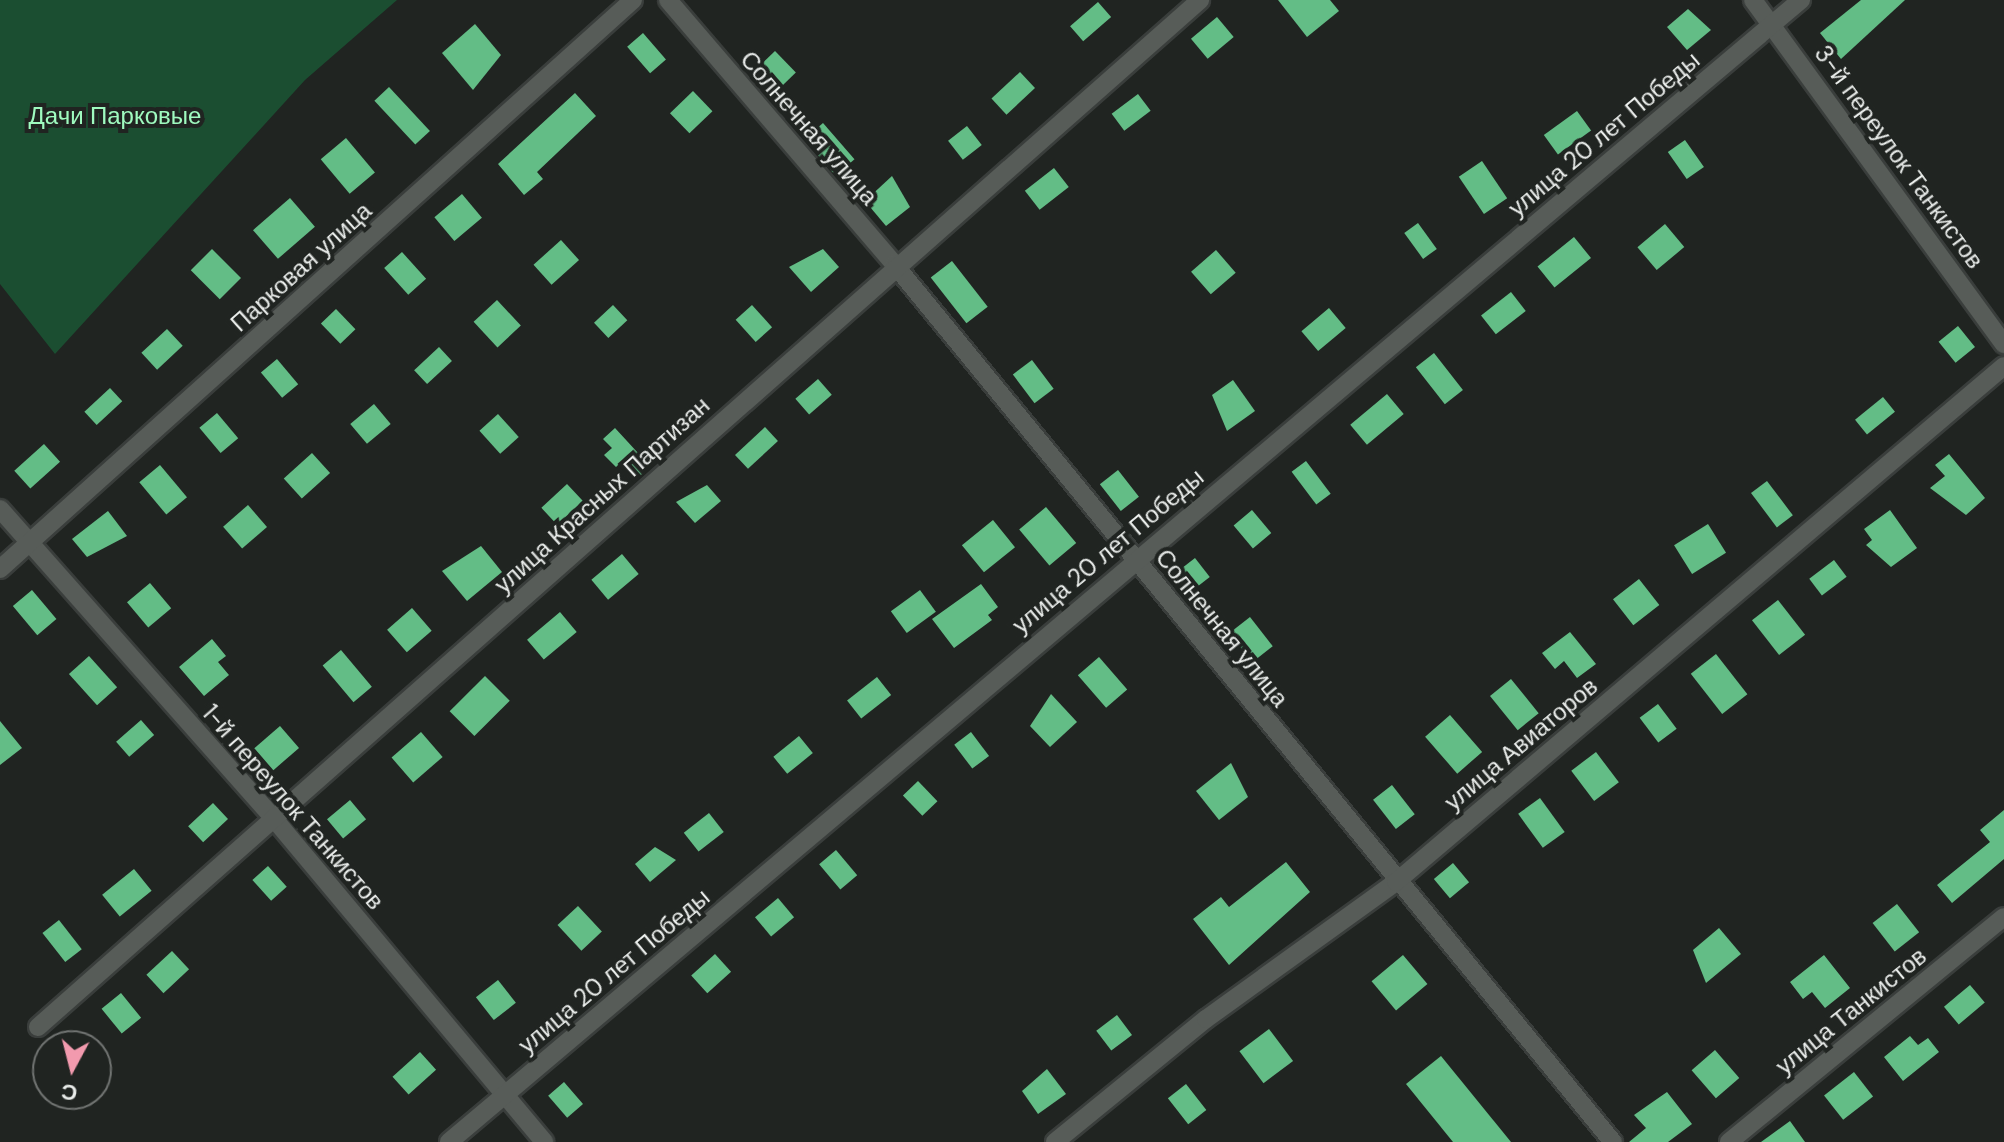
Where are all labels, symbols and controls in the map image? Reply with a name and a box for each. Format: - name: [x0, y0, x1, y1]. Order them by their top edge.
- street label: 3-й переулок Танкистов: [1808, 40, 1990, 274]
- street label: Солнечная улица: [734, 45, 884, 211]
- street label: улица 20 лет Победы: [1503, 46, 1705, 222]
- park label: Дачи Парковые: [29, 102, 201, 130]
- street label: Парковая улица: [225, 196, 377, 338]
- street label: улица Красных Партизан: [489, 391, 715, 599]
- street label: улица 20 лет Победы: [1007, 463, 1209, 639]
- street label: Солнечная улица: [1150, 543, 1294, 713]
- street label: улица Авиаторов: [1439, 672, 1603, 816]
- street label: 1-й переулок Танкистов: [196, 699, 390, 915]
- street label: улица 20 лет Победы: [513, 883, 715, 1059]
- street label: улица Танкистов: [1770, 942, 1932, 1080]
- north arrow: [32, 1030, 112, 1110]
- text: С: [60, 1077, 79, 1108]

